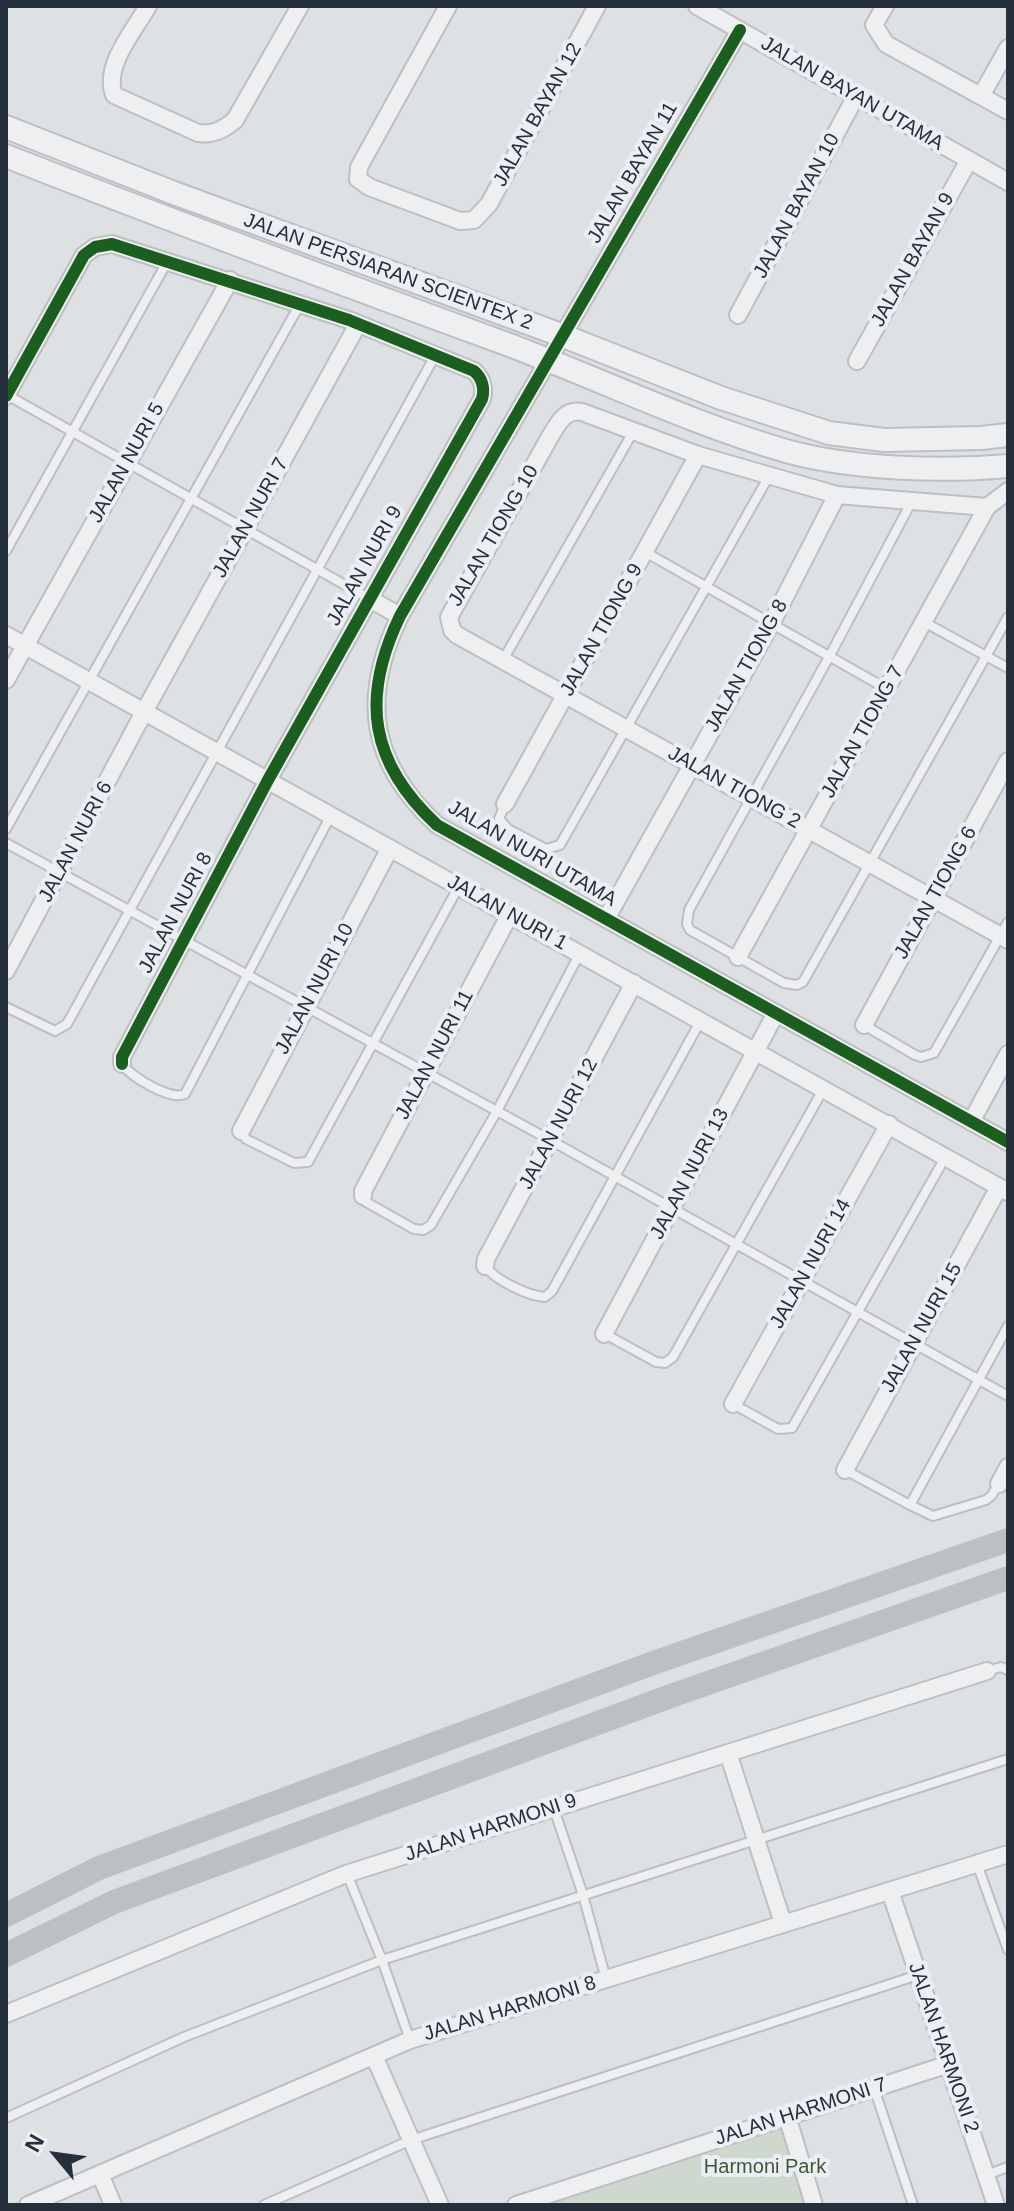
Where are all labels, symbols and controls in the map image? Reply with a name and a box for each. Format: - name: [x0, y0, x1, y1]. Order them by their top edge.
- street label: JALAN BAYAN UTAMA: [756, 32, 948, 156]
- street label: JALAN BAYAN 12: [489, 39, 587, 191]
- street label: JALAN BAYAN 11: [583, 98, 683, 248]
- street label: JALAN BAYAN 10: [749, 130, 845, 282]
- street label: JALAN BAYAN 9: [866, 189, 960, 331]
- street label: JALAN PERSIARAN SCIENTEX 2: [240, 208, 536, 336]
- street label: JALAN NURI 5: [84, 399, 170, 527]
- street label: JALAN NURI 7: [208, 454, 294, 582]
- street label: JALAN TIONG 10: [444, 461, 544, 611]
- street label: JALAN NURI 9: [322, 502, 408, 630]
- street label: JALAN TIONG 9: [556, 560, 648, 700]
- street label: JALAN TIONG 8: [701, 596, 793, 736]
- street label: JALAN TIONG 7: [817, 662, 909, 802]
- street label: JALAN TIONG 2: [664, 742, 804, 834]
- street label: JALAN NURI 6: [34, 777, 118, 907]
- street label: JALAN NURI UTAMA: [443, 796, 621, 912]
- street label: JALAN TIONG 6: [890, 823, 982, 963]
- street label: JALAN NURI 8: [134, 848, 218, 978]
- street label: JALAN NURI 1: [443, 870, 571, 956]
- street label: JALAN NURI 10: [270, 920, 360, 1058]
- street label: JALAN NURI 11: [391, 986, 479, 1124]
- street label: JALAN NURI 12: [514, 1055, 604, 1193]
- street label: JALAN NURI 13: [645, 1105, 735, 1243]
- street label: JALAN NURI 14: [765, 1195, 857, 1333]
- street label: JALAN NURI 15: [876, 1259, 968, 1397]
- street label: JALAN HARMONI 9: [402, 1789, 580, 1867]
- street label: JALAN HARMONI 2: [903, 1960, 983, 2136]
- street label: JALAN HARMONI 8: [421, 1971, 599, 2047]
- street label: JALAN HARMONI 7: [712, 2073, 890, 2151]
- north arrow: [16, 2115, 96, 2195]
- text: N: [20, 2130, 49, 2156]
- park label: Harmoni Park: [704, 2155, 826, 2179]

